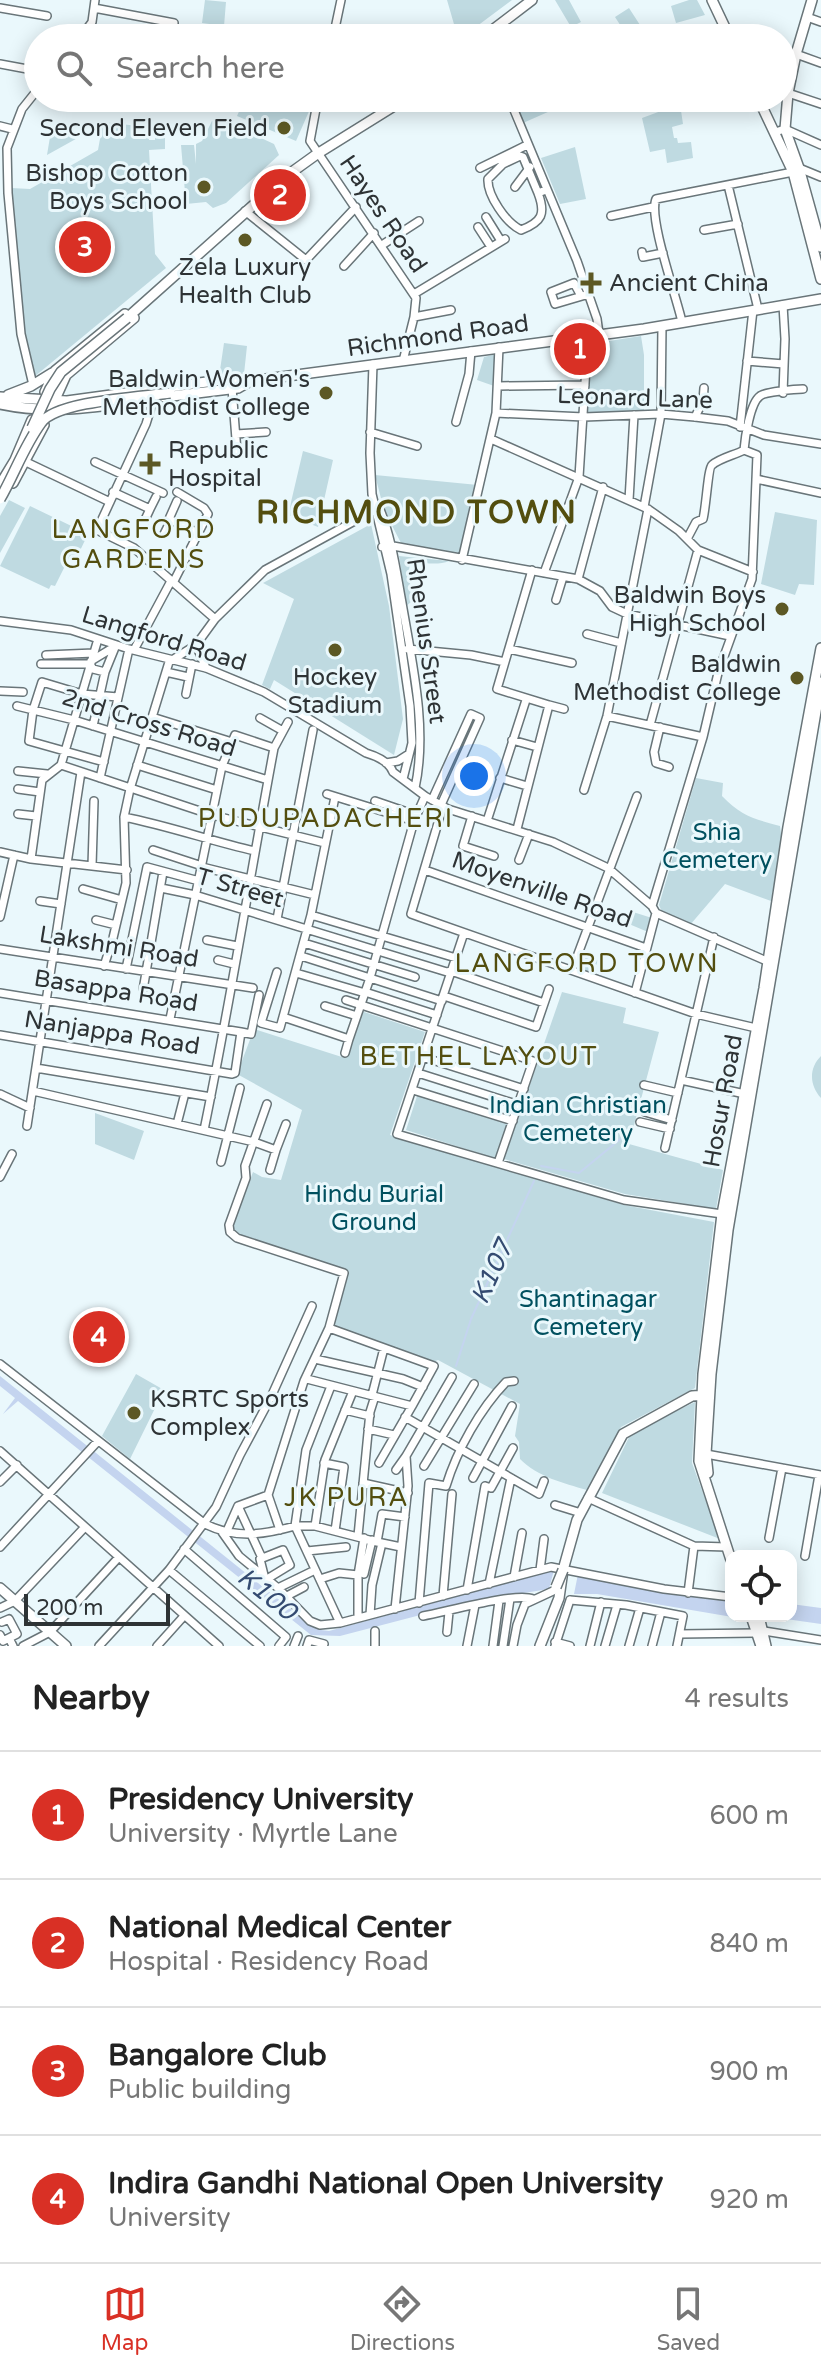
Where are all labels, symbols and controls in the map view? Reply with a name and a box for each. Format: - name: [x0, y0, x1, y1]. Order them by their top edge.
- search box: [24, 24, 797, 112]
- icon: search: [52, 46, 96, 90]
- text: Search here: [116, 50, 285, 87]
- place label: Second Eleven Field: [40, 114, 268, 143]
- marker: Second Eleven Field: [275, 119, 293, 137]
- street label: Hayes Road: [333, 150, 433, 278]
- place label: Bishop Cotton Boys School: [25, 159, 188, 216]
- pin: 2: [254, 165, 306, 225]
- marker: Bishop Cotton Boys School: [195, 178, 213, 196]
- pin: 3: [59, 217, 111, 277]
- marker: Zela Luxury Health Club: [236, 231, 254, 249]
- place label: Zela Luxury Health Club: [178, 253, 312, 310]
- place label: Ancient China: [609, 269, 769, 298]
- marker: Ancient China: [580, 272, 602, 294]
- street label: Richmond Road: [345, 309, 531, 363]
- pin: 1: [554, 319, 606, 379]
- place label: Baldwin Women's Methodist College: [102, 365, 310, 422]
- street label: Leonard Lane: [557, 381, 713, 415]
- marker: Baldwin Women's Methodist College: [317, 384, 335, 402]
- place label: Republic Hospital: [168, 436, 268, 493]
- marker: Republic Hospital: [139, 453, 161, 475]
- district label: RICHMOND TOWN: [256, 494, 578, 532]
- district label: LANGFORD GARDENS: [52, 514, 216, 575]
- street label: Rhenius Street: [400, 556, 452, 726]
- place label: Baldwin Boys High School: [614, 581, 766, 638]
- street label: Langford Road: [78, 600, 250, 678]
- marker: Baldwin Boys High School: [773, 600, 791, 618]
- marker: Hockey Stadium: [326, 641, 344, 659]
- place label: Baldwin Methodist College: [573, 650, 781, 707]
- place label: Hockey Stadium: [288, 663, 382, 720]
- marker: Baldwin Methodist College: [788, 669, 806, 687]
- street label: 2nd Cross Road: [58, 683, 240, 763]
- your location: [454, 756, 494, 796]
- district label: PUDUPADACHERI: [198, 803, 454, 834]
- park label: Shia Cemetery: [662, 818, 772, 875]
- street label: Moyenville Road: [448, 846, 636, 934]
- street label: T Street: [193, 862, 287, 914]
- street label: Lakshmi Road: [37, 920, 201, 974]
- district label: LANGFORD TOWN: [454, 948, 720, 979]
- street label: Basappa Road: [32, 964, 200, 1018]
- street label: Nanjappa Road: [22, 1005, 202, 1061]
- street label: Hosur Road: [697, 1032, 749, 1170]
- district label: BETHEL LAYOUT: [359, 1041, 599, 1072]
- park label: Indian Christian Cemetery: [489, 1091, 667, 1148]
- park label: Hindu Burial Ground: [304, 1180, 444, 1237]
- water label: K107: [464, 1232, 521, 1309]
- park label: Shantinagar Cemetery: [519, 1285, 658, 1342]
- pin: 4: [73, 1307, 125, 1367]
- place label: KSRTC Sports Complex: [150, 1385, 309, 1442]
- marker: KSRTC Sports Complex: [125, 1404, 143, 1422]
- district label: JK PURA: [284, 1482, 410, 1513]
- map controls: [725, 1550, 797, 1622]
- button: locate: [725, 1550, 797, 1622]
- water label: K100: [231, 1561, 305, 1629]
- scale bar: [24, 1590, 170, 1626]
- text: 200 m: [36, 1595, 103, 1621]
- text: Nearby: [32, 1678, 150, 1719]
- text: 4 results: [684, 1683, 789, 1714]
- text: Presidency University: [108, 1781, 413, 1818]
- text: 1: [50, 1800, 66, 1831]
- text: 600 m: [709, 1800, 789, 1831]
- text: University · Myrtle Lane: [108, 1818, 398, 1849]
- text: National Medical Center: [108, 1909, 451, 1946]
- text: 2: [50, 1928, 66, 1959]
- text: 840 m: [709, 1928, 789, 1959]
- text: Hospital · Residency Road: [108, 1946, 429, 1977]
- text: Bangalore Club: [108, 2037, 327, 2074]
- text: 3: [50, 2056, 66, 2087]
- text: 900 m: [709, 2056, 789, 2087]
- text: Public building: [108, 2074, 291, 2105]
- text: Indira Gandhi National Open University: [108, 2165, 663, 2202]
- text: 4: [50, 2184, 66, 2215]
- text: 920 m: [709, 2184, 789, 2215]
- text: University: [108, 2202, 231, 2233]
- tab: Map: [101, 2282, 148, 2356]
- tab: Directions: [350, 2282, 455, 2356]
- tab: Saved: [657, 2282, 720, 2356]

